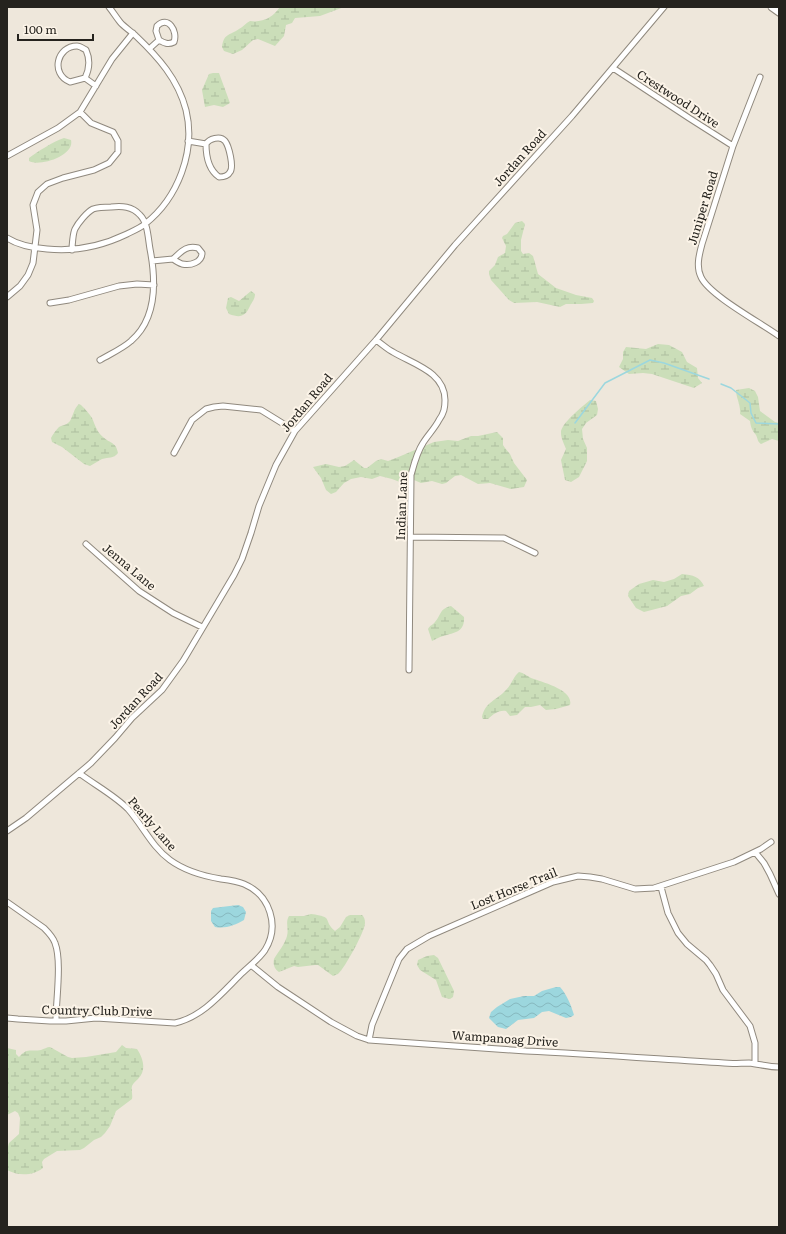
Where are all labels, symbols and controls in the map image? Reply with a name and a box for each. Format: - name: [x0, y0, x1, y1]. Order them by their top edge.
- scale bar: [18, 16, 93, 42]
- text: 100 m: [24, 20, 57, 38]
- street label: Crestwood Drive: [634, 65, 723, 132]
- street label: Jordan Road: [489, 124, 550, 190]
- street label: Juniper Road: [682, 168, 722, 247]
- street label: Jordan Road: [276, 369, 337, 436]
- street label: Indian Lane: [391, 471, 411, 541]
- street label: Jenna Lane: [99, 538, 160, 594]
- street label: Jordan Road: [104, 667, 167, 733]
- street label: Pearly Lane: [124, 792, 181, 854]
- street label: Lost Horse Trail: [467, 862, 560, 914]
- street label: Country Club Drive: [41, 1000, 153, 1020]
- street label: Wampanoag Drive: [451, 1025, 559, 1051]

